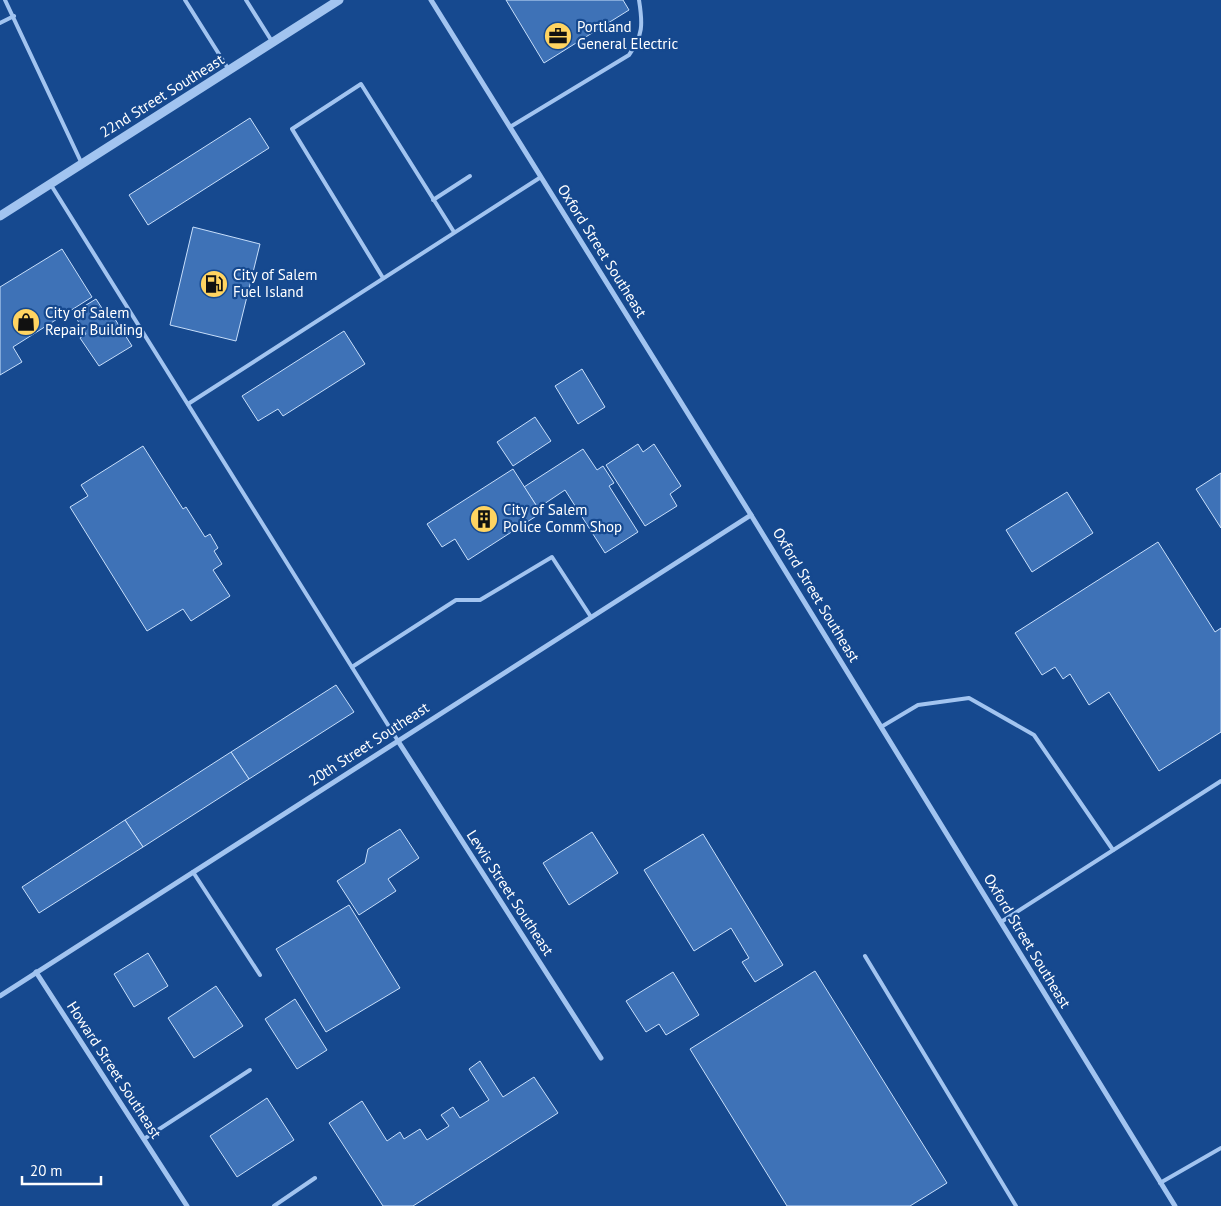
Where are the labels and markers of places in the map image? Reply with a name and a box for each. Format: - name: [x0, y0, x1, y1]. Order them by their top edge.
- place label: Portland General Electric: [577, 17, 678, 53]
- office icon: Portland General Electric: [543, 21, 573, 51]
- place label: City of Salem Fuel Island: [233, 265, 317, 301]
- fuel station icon: City of Salem Fuel Island: [199, 269, 229, 299]
- place label: City of Salem Repair Building: [45, 303, 143, 339]
- shop icon: City of Salem Repair Building: [11, 307, 41, 337]
- place label: City of Salem Police Comm Shop: [503, 500, 622, 536]
- building icon: City of Salem Police Comm Shop: [469, 504, 499, 534]

